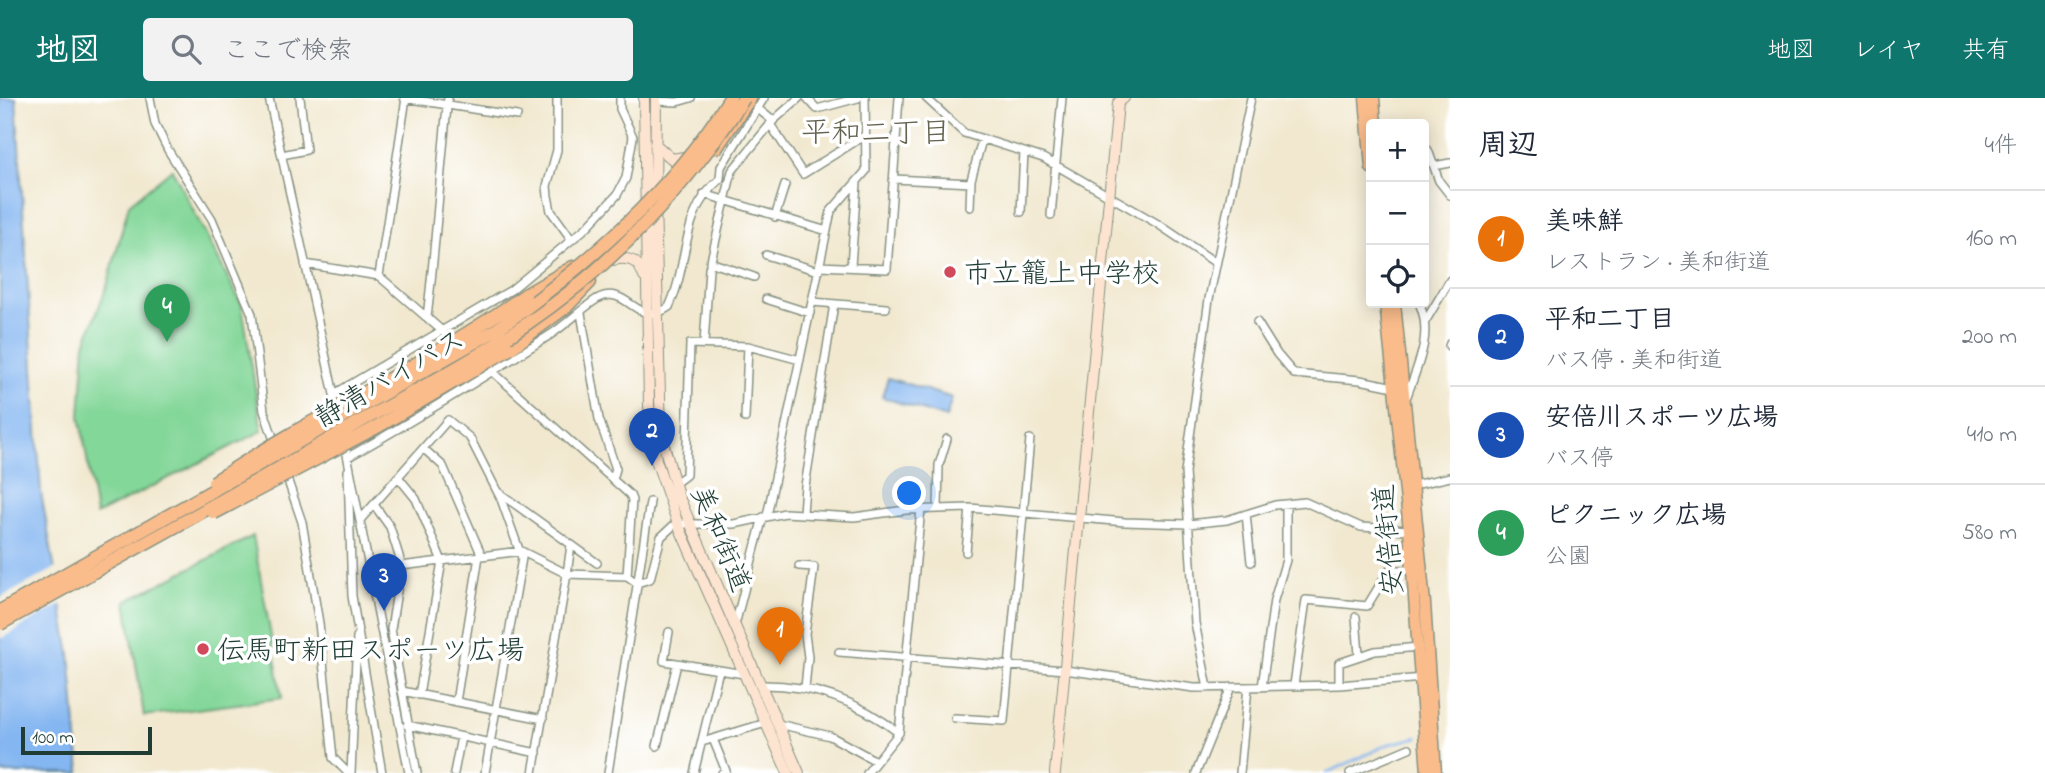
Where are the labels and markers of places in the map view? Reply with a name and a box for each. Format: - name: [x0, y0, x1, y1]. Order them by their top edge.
- place label: 市立籠上中学校: [964, 255, 1160, 296]
- marker: 市立籠上中学校: [942, 264, 958, 280]
- pin: 4: [144, 284, 190, 342]
- pin: 2: [629, 408, 675, 466]
- pin: 3: [361, 553, 407, 611]
- pin: 1: [757, 607, 803, 665]
- place label: 伝馬町新田スポーツ広場: [217, 632, 524, 673]
- marker: 伝馬町新田スポーツ広場: [195, 641, 211, 657]

